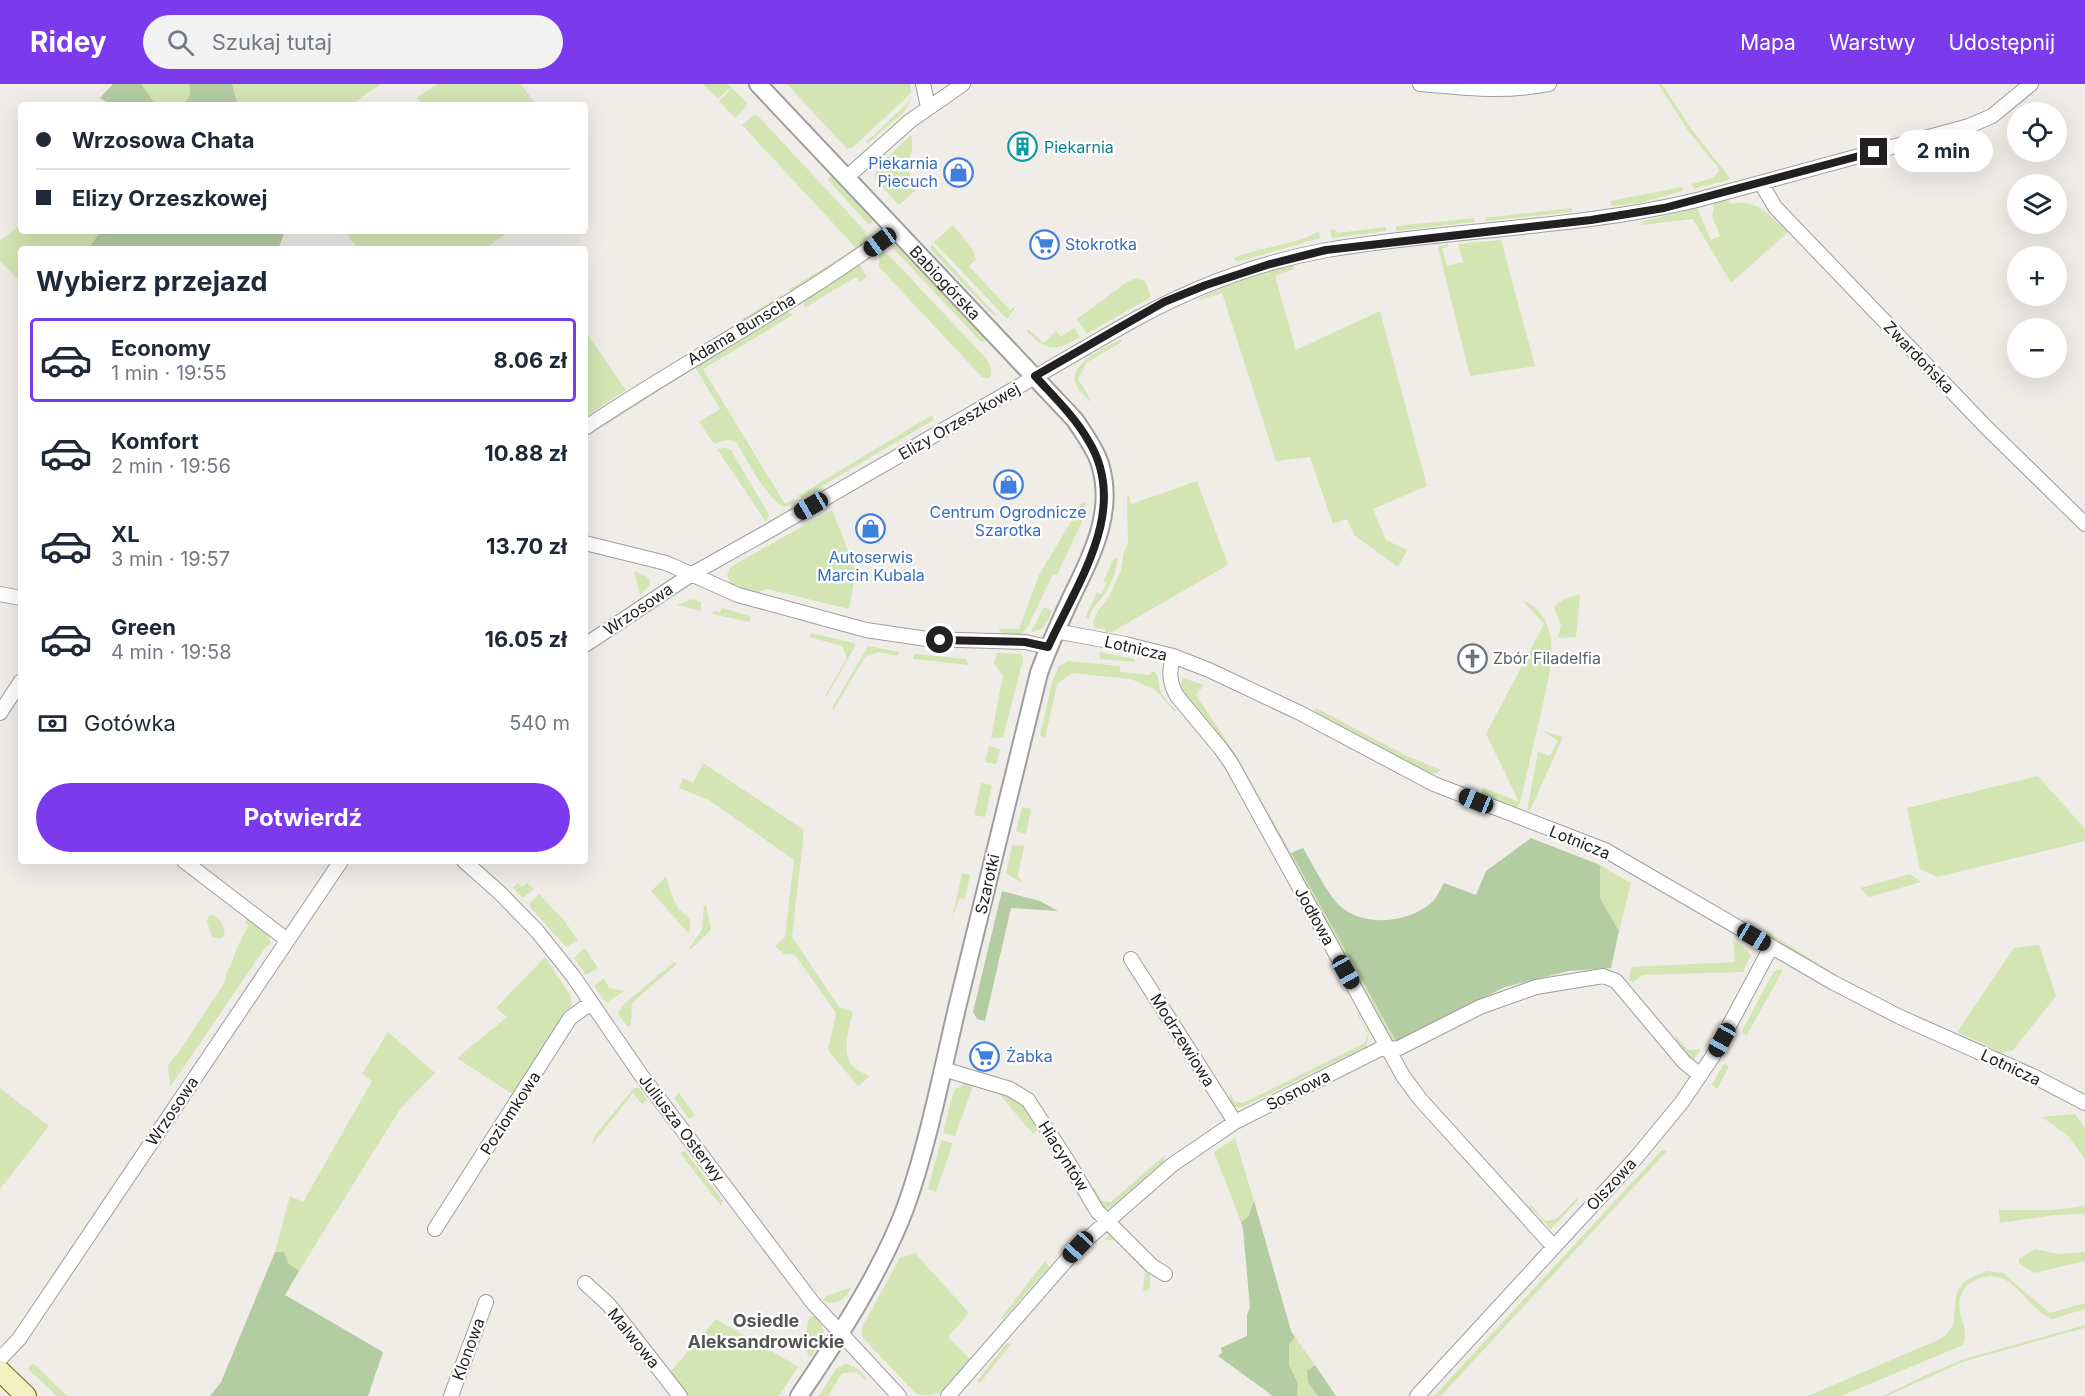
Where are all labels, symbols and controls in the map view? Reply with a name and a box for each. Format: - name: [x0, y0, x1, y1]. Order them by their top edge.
- search box: [143, 15, 563, 69]
- text: Ridey: [30, 25, 107, 59]
- icon: search: [164, 26, 197, 59]
- text: Szukaj tutaj: [212, 29, 332, 55]
- text: Mapa: [1740, 30, 1796, 55]
- text: Warstwy: [1829, 30, 1915, 55]
- text: Udostępnij: [1948, 30, 2055, 55]
- map controls: [2007, 102, 2067, 378]
- button: locate: [2007, 102, 2067, 162]
- text: Wrzosowa Chata: [72, 127, 255, 153]
- building icon: Piekarnia: [1007, 131, 1039, 163]
- callout: 2 min: [1895, 131, 1994, 173]
- place label: Piekarnia: [1044, 137, 1114, 157]
- route end: [1860, 138, 1887, 165]
- text: 2 min: [1917, 139, 1970, 163]
- place label: Piekarnia Piecuch: [868, 153, 938, 191]
- shop icon: Piekarnia Piecuch: [943, 156, 975, 188]
- button: layers: [2007, 174, 2067, 234]
- text: Elizy Orzeszkowej: [72, 185, 267, 211]
- car: [860, 224, 900, 260]
- supermarket icon: Stokrotka: [1028, 228, 1060, 260]
- place label: Stokrotka: [1065, 234, 1137, 254]
- street label: Babiogórska: [906, 241, 985, 324]
- button: +: [2007, 246, 2067, 306]
- text: Wybierz przejazd: [36, 265, 268, 298]
- street label: Adama Bunscha: [683, 289, 799, 369]
- street label: Zwardońska: [1880, 317, 1958, 397]
- button: −: [2007, 318, 2067, 378]
- icon: car: [39, 333, 93, 387]
- text: Economy: [111, 335, 211, 361]
- text: 8.06 zł: [494, 347, 567, 373]
- text: 1 min · 19:55: [111, 361, 227, 385]
- street label: Elizy Orzeszkowej: [895, 378, 1023, 464]
- icon: car: [39, 426, 93, 480]
- text: Komfort: [111, 428, 199, 454]
- text: 10.88 zł: [484, 440, 567, 466]
- text: 2 min · 19:56: [111, 454, 231, 478]
- shop icon: Centrum Ogrodnicze Szarotka: [992, 468, 1024, 500]
- car: [791, 489, 831, 523]
- place label: Centrum Ogrodnicze Szarotka: [929, 502, 1087, 540]
- shop icon: Autoserwis Marcin Kubala: [855, 513, 887, 545]
- icon: car: [39, 519, 93, 573]
- text: XL: [111, 521, 140, 547]
- text: 13.70 zł: [486, 533, 567, 559]
- text: 3 min · 19:57: [111, 547, 230, 571]
- place label: Autoserwis Marcin Kubala: [817, 547, 925, 585]
- street label: Wrzosowa: [600, 579, 676, 639]
- icon: car: [39, 612, 93, 666]
- text: Green: [111, 614, 176, 640]
- text: 16.05 zł: [485, 626, 567, 652]
- route start: [926, 626, 953, 653]
- street label: Lotnicza: [1103, 631, 1169, 665]
- text: 4 min · 19:58: [111, 640, 232, 664]
- church icon: Zbór Filadelfia: [1456, 642, 1488, 674]
- place label: Zbór Filadelfia: [1493, 648, 1601, 668]
- icon: cash: [36, 707, 69, 740]
- text: Gotówka: [84, 710, 176, 736]
- text: 540 m: [509, 711, 570, 735]
- button: Potwierdź: [36, 783, 570, 852]
- car: [1456, 786, 1496, 816]
- street label: Lotnicza: [1547, 821, 1613, 863]
- street label: Szarotki: [970, 852, 1004, 916]
- street label: Jodłowa: [1291, 883, 1339, 949]
- car: [1734, 920, 1774, 954]
- car: [1329, 952, 1363, 992]
- street label: Modrzewiowa: [1146, 990, 1220, 1090]
- car: [1705, 1020, 1739, 1060]
- supermarket icon: Żabka: [969, 1040, 1001, 1072]
- street label: Lotnicza: [1978, 1044, 2044, 1090]
- place label: Żabka: [1006, 1046, 1053, 1066]
- street label: Sosnowa: [1263, 1065, 1333, 1115]
- street label: Poziomkowa: [476, 1067, 544, 1159]
- street label: Juliusza Osterwy: [635, 1070, 729, 1186]
- street label: Wrzosowa: [142, 1073, 202, 1149]
- street label: Hiacyntów: [1034, 1117, 1094, 1195]
- street label: Olszowa: [1582, 1154, 1640, 1214]
- car: [1059, 1228, 1097, 1266]
- street label: Malwowa: [604, 1304, 664, 1372]
- district label: Osiedle Aleksandrowickie: [687, 1310, 845, 1352]
- street label: Klonowa: [447, 1315, 489, 1383]

